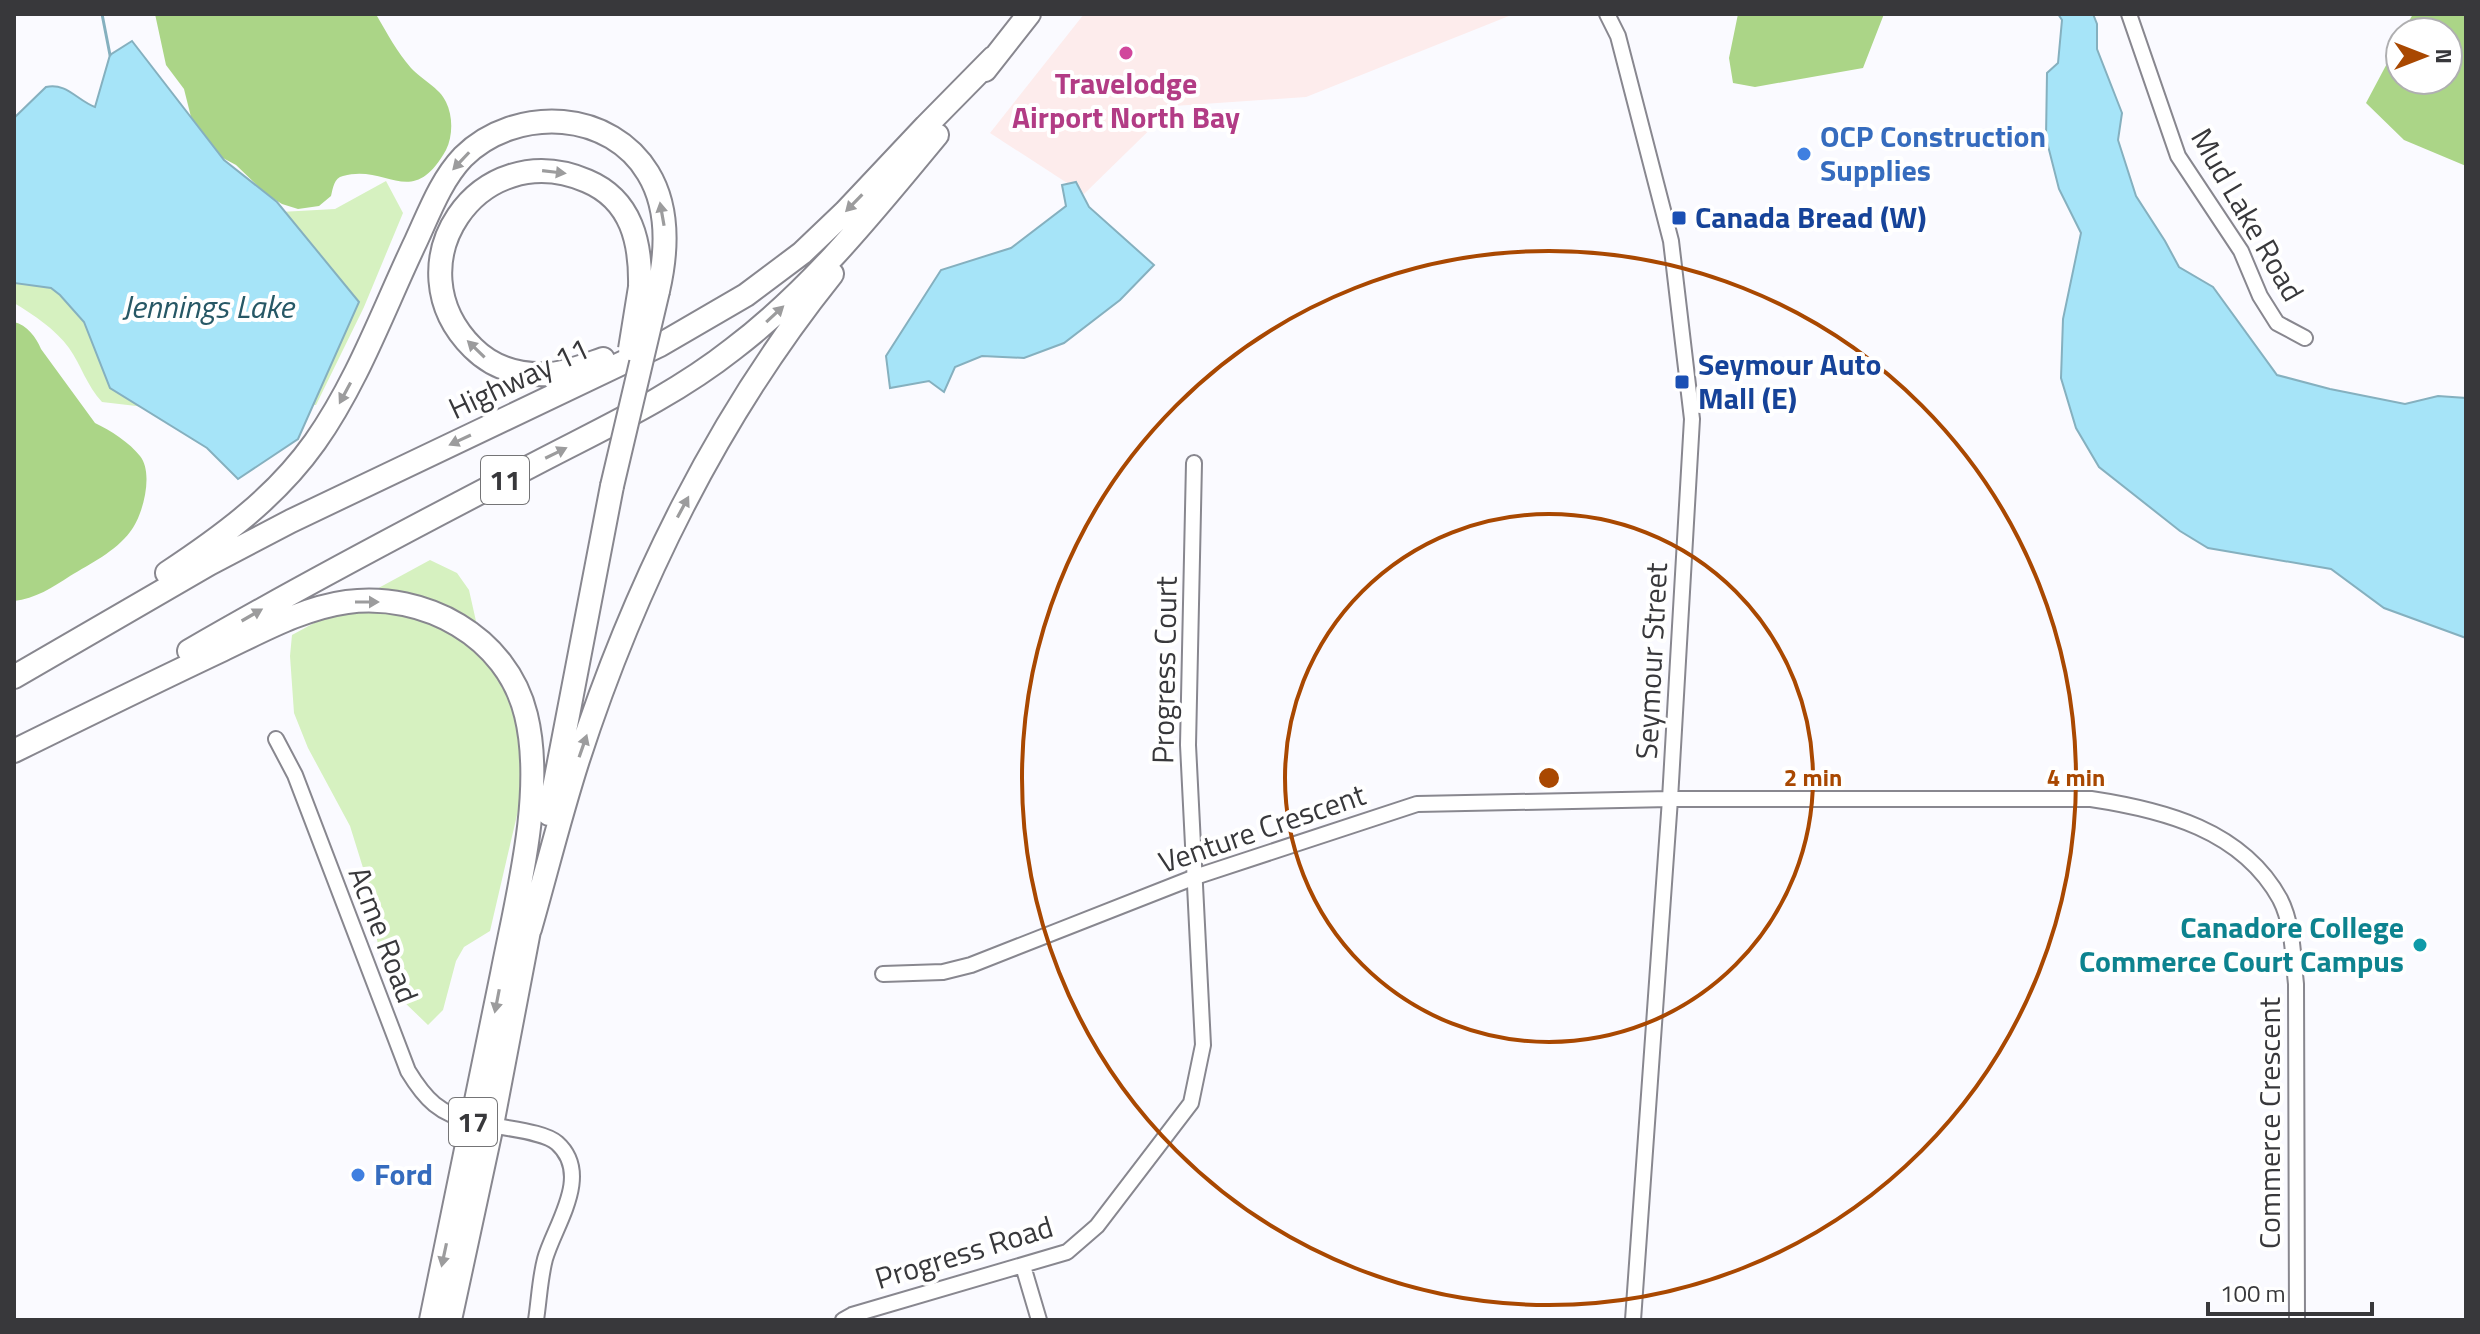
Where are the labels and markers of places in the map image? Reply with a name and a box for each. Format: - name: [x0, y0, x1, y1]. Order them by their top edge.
- marker: Travelodge Airport North Bay: [1117, 44, 1135, 62]
- place label: Travelodge Airport North Bay: [1012, 60, 1240, 140]
- place label: OCP Construction Supplies: [1820, 113, 2046, 193]
- marker: OCP Construction Supplies: [1795, 145, 1813, 163]
- place label: Canada Bread (W): [1695, 194, 1926, 240]
- marker: Canada Bread (W): [1670, 209, 1688, 227]
- place label: Seymour Auto Mall (E): [1698, 341, 1881, 421]
- marker: Seymour Auto Mall (E): [1673, 373, 1691, 391]
- centre of rings: [1535, 764, 1563, 792]
- place label: Canadore College Commerce Court Campus: [2079, 904, 2404, 984]
- marker: Canadore College Commerce Court Campus: [2411, 936, 2429, 954]
- place label: Ford: [374, 1151, 433, 1197]
- marker: Ford: [349, 1166, 367, 1184]

